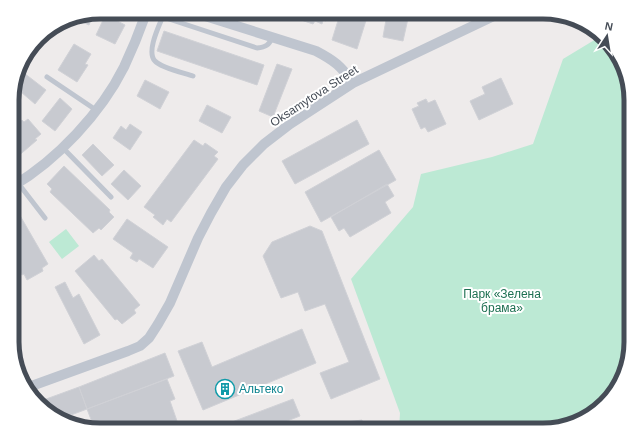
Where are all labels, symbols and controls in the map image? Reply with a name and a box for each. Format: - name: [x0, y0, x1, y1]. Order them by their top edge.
- north arrow: [587, 16, 627, 56]
- text: N: [604, 20, 614, 33]
- street label: Oksamytova Street: [267, 62, 361, 130]
- park label: Парк «Зелена брама»: [463, 287, 541, 315]
- building icon: Альтеко: [214, 378, 236, 400]
- place label: Альтеко: [239, 382, 284, 396]

